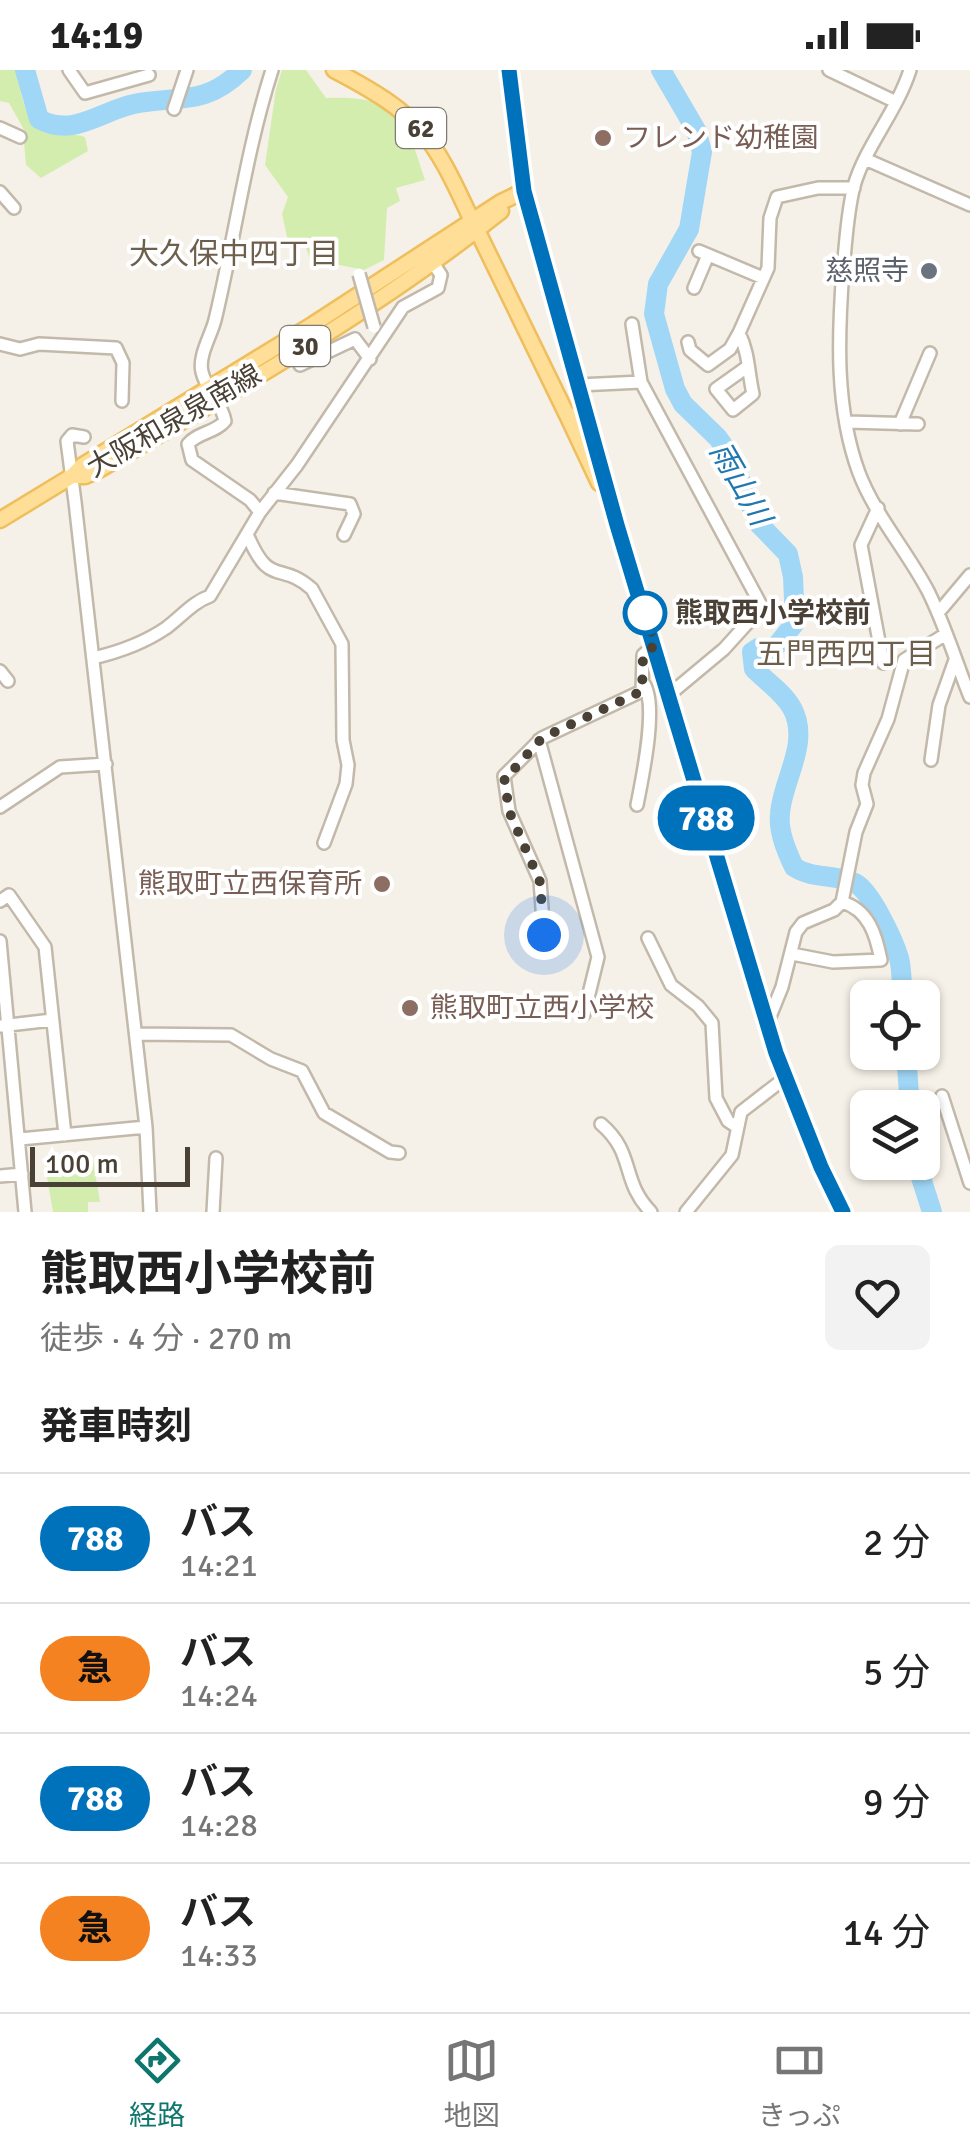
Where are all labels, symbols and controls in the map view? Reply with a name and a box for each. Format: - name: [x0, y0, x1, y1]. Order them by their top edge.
- text: 14:19: [50, 12, 143, 59]
- road number: 62: [396, 108, 446, 148]
- place label: フレンド幼稚園: [623, 121, 819, 155]
- marker: フレンド幼稚園: [592, 127, 614, 149]
- district label: 大久保中四丁目: [129, 236, 339, 273]
- place label: 慈照寺: [825, 254, 909, 288]
- marker: 慈照寺: [918, 260, 940, 282]
- road number: 30: [280, 326, 330, 366]
- street label: 大阪和泉泉南線: [81, 357, 267, 485]
- water label: 雨山川: [701, 436, 780, 535]
- marker: 熊取西小学校前: [624, 592, 666, 634]
- place label: 熊取西小学校前: [675, 596, 871, 630]
- district label: 五門西四丁目: [756, 636, 936, 673]
- line badge: 788: [648, 786, 764, 850]
- text: 788: [678, 797, 734, 840]
- place label: 熊取町立西保育所: [138, 867, 362, 901]
- marker: 熊取町立西保育所: [371, 873, 393, 895]
- your location: [519, 910, 569, 960]
- map controls: [850, 980, 940, 1180]
- button: locate: [850, 980, 940, 1070]
- place label: 熊取町立西小学校: [430, 991, 654, 1025]
- marker: 熊取町立西小学校: [399, 997, 421, 1019]
- button: layers: [850, 1090, 940, 1180]
- scale bar: [30, 1142, 190, 1186]
- text: 100 m: [45, 1147, 119, 1181]
- text: 熊取西小学校前: [40, 1245, 376, 1304]
- button: heart: [825, 1245, 930, 1350]
- text: 徒歩 · 4 分 · 270 m: [40, 1319, 292, 1358]
- text: 発車時刻: [40, 1403, 192, 1450]
- text: バス: [180, 1499, 256, 1546]
- text: 788: [67, 1517, 123, 1560]
- text: 2 分: [863, 1519, 930, 1566]
- text: 14:21: [180, 1546, 258, 1585]
- text: バス: [180, 1629, 256, 1676]
- text: 急: [77, 1647, 113, 1690]
- text: 5 分: [863, 1649, 930, 1696]
- text: 14:24: [180, 1676, 258, 1715]
- text: バス: [180, 1759, 256, 1806]
- text: 788: [67, 1777, 123, 1820]
- text: 9 分: [863, 1779, 930, 1826]
- text: 14:28: [180, 1806, 258, 1845]
- text: バス: [180, 1889, 256, 1936]
- text: 急: [77, 1907, 113, 1950]
- text: 14 分: [843, 1909, 930, 1956]
- text: 14:33: [180, 1936, 258, 1975]
- tab: 経路: [129, 2033, 185, 2133]
- tab: 地図: [444, 2033, 500, 2133]
- tab: きっぷ: [758, 2033, 841, 2133]

